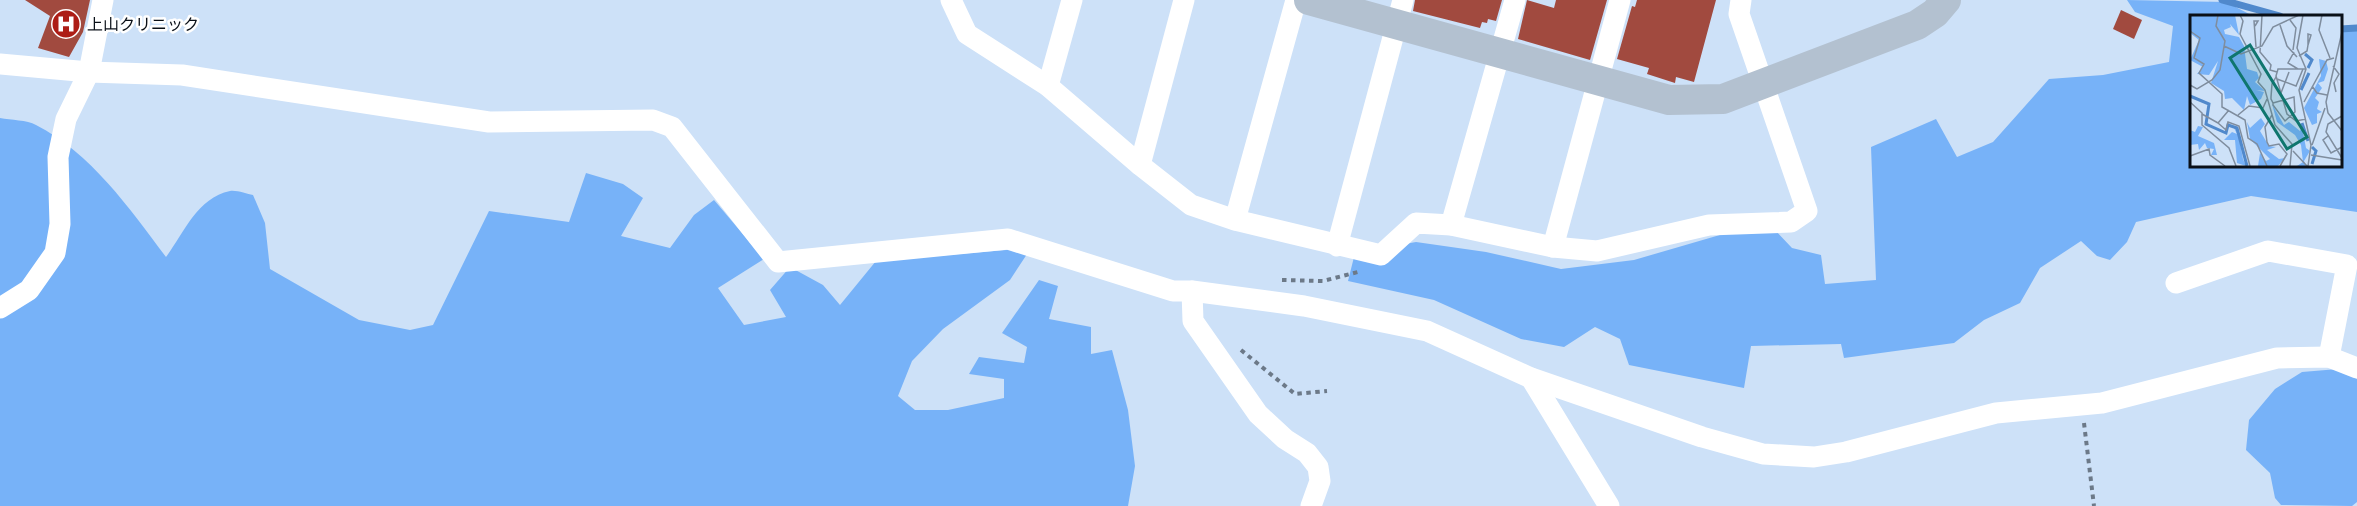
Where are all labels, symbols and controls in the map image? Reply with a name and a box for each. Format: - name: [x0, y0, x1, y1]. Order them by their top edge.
- hospital icon: 上山クリニック: [50, 8, 82, 40]
- place label: 上山クリニック: [87, 15, 199, 34]
- inset map: [2190, 15, 2342, 166]

